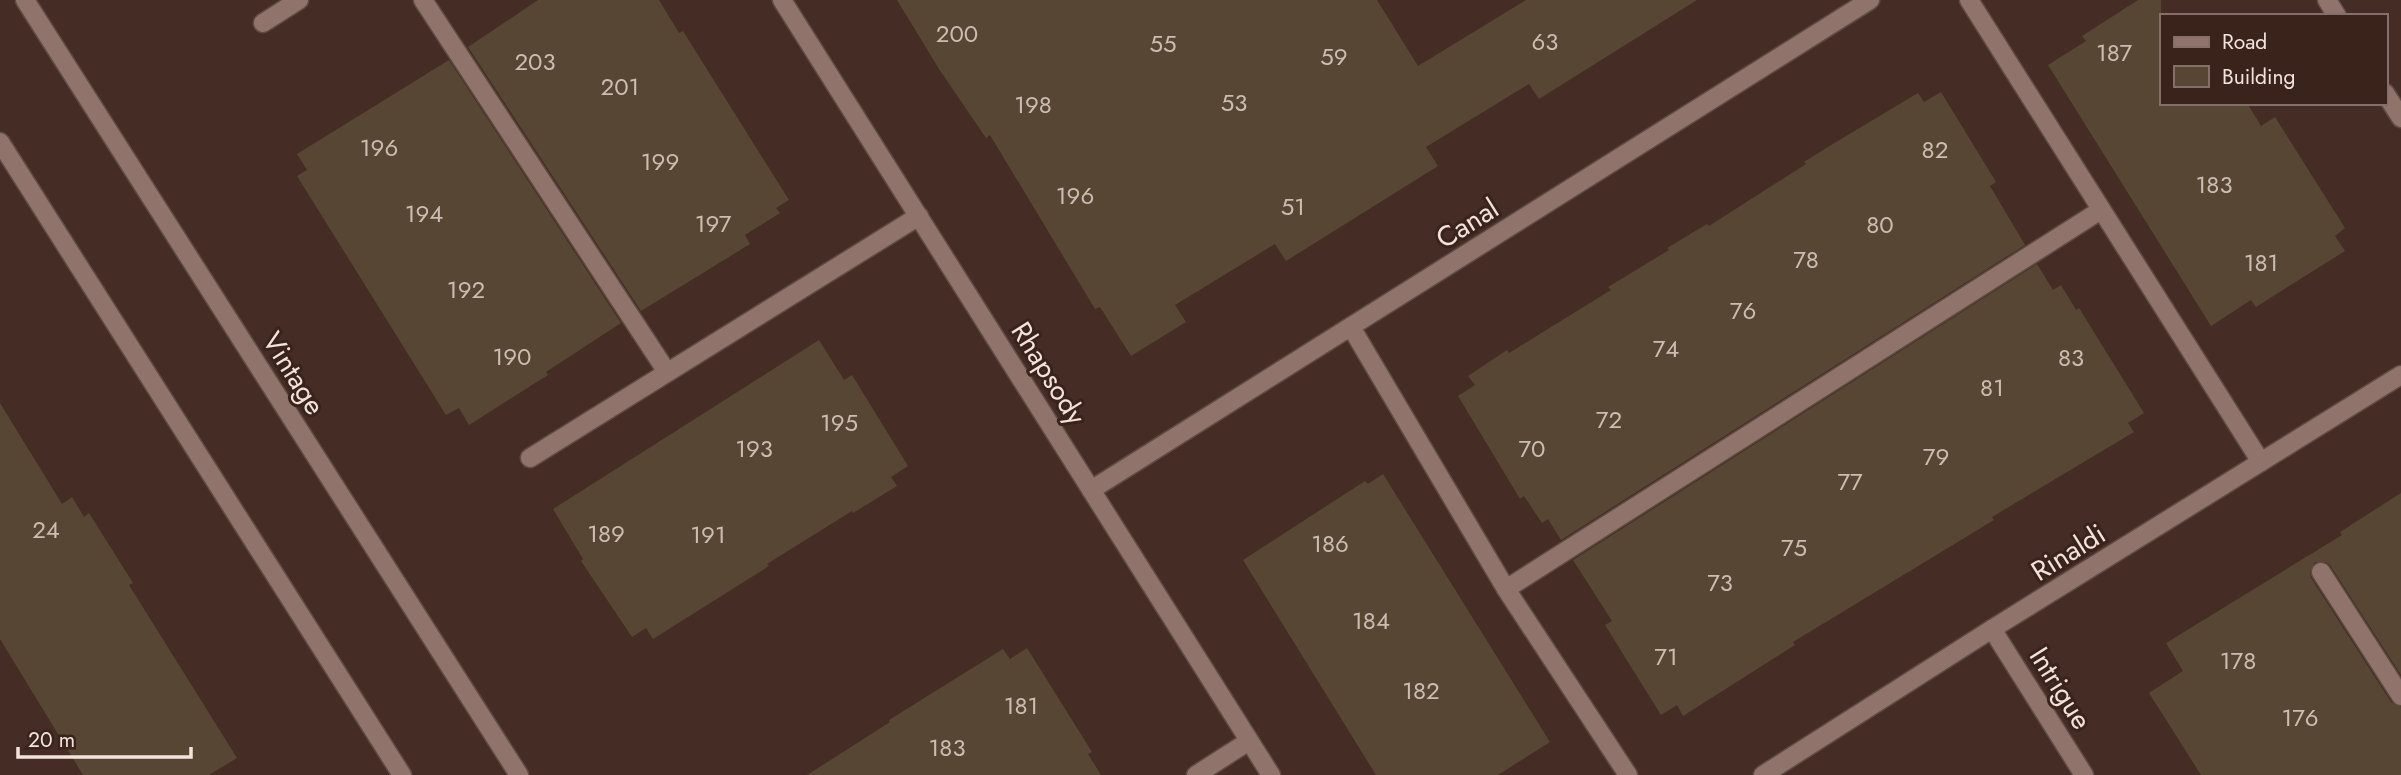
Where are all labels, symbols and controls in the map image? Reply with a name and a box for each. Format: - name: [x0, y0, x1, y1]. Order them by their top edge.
- legend: [2160, 14, 2387, 105]
- house number: 200: [936, 16, 978, 51]
- house number: 63: [1532, 24, 1558, 59]
- house number: 55: [1149, 26, 1177, 61]
- text: Road: [2222, 27, 2267, 57]
- house number: 187: [2096, 35, 2132, 70]
- house number: 59: [1320, 39, 1348, 74]
- house number: 203: [514, 44, 556, 79]
- text: Building: [2222, 62, 2295, 92]
- house number: 201: [601, 69, 639, 104]
- house number: 53: [1221, 85, 1247, 120]
- house number: 198: [1014, 87, 1052, 122]
- house number: 196: [360, 130, 398, 165]
- house number: 82: [1922, 132, 1948, 167]
- house number: 199: [641, 144, 679, 179]
- house number: 183: [2195, 167, 2233, 202]
- house number: 196: [1056, 178, 1094, 213]
- street label: Canal: [1428, 188, 1507, 259]
- house number: 51: [1281, 189, 1305, 224]
- house number: 194: [405, 196, 443, 231]
- house number: 197: [695, 206, 732, 241]
- house number: 80: [1866, 207, 1894, 242]
- house number: 78: [1793, 242, 1819, 277]
- house number: 181: [2244, 245, 2278, 280]
- house number: 192: [447, 272, 485, 307]
- house number: 76: [1730, 293, 1756, 328]
- street label: Rhapsody: [1001, 314, 1097, 433]
- street label: Vintage: [252, 324, 335, 423]
- house number: 74: [1653, 331, 1679, 366]
- house number: 190: [492, 339, 532, 374]
- house number: 83: [2058, 340, 2084, 375]
- house number: 81: [1980, 370, 2004, 405]
- house number: 72: [1596, 402, 1622, 437]
- house number: 195: [820, 405, 858, 440]
- house number: 193: [735, 431, 773, 466]
- house number: 70: [1519, 431, 1546, 466]
- house number: 79: [1923, 439, 1949, 474]
- house number: 77: [1837, 464, 1863, 499]
- house number: 24: [32, 512, 60, 547]
- street label: Rinaldi: [2023, 514, 2113, 591]
- house number: 189: [587, 516, 625, 551]
- house number: 191: [690, 517, 726, 552]
- house number: 186: [1311, 526, 1349, 561]
- house number: 75: [1781, 530, 1807, 565]
- house number: 73: [1707, 565, 1733, 600]
- house number: 184: [1352, 603, 1390, 638]
- house number: 71: [1654, 639, 1678, 674]
- street label: Intrigue: [2019, 639, 2102, 737]
- house number: 178: [2220, 643, 2256, 678]
- house number: 182: [1402, 673, 1440, 708]
- house number: 181: [1004, 688, 1038, 723]
- house number: 176: [2281, 700, 2319, 735]
- scale bar: [18, 716, 191, 760]
- text: 20 m: [28, 725, 75, 755]
- house number: 183: [928, 730, 966, 765]

